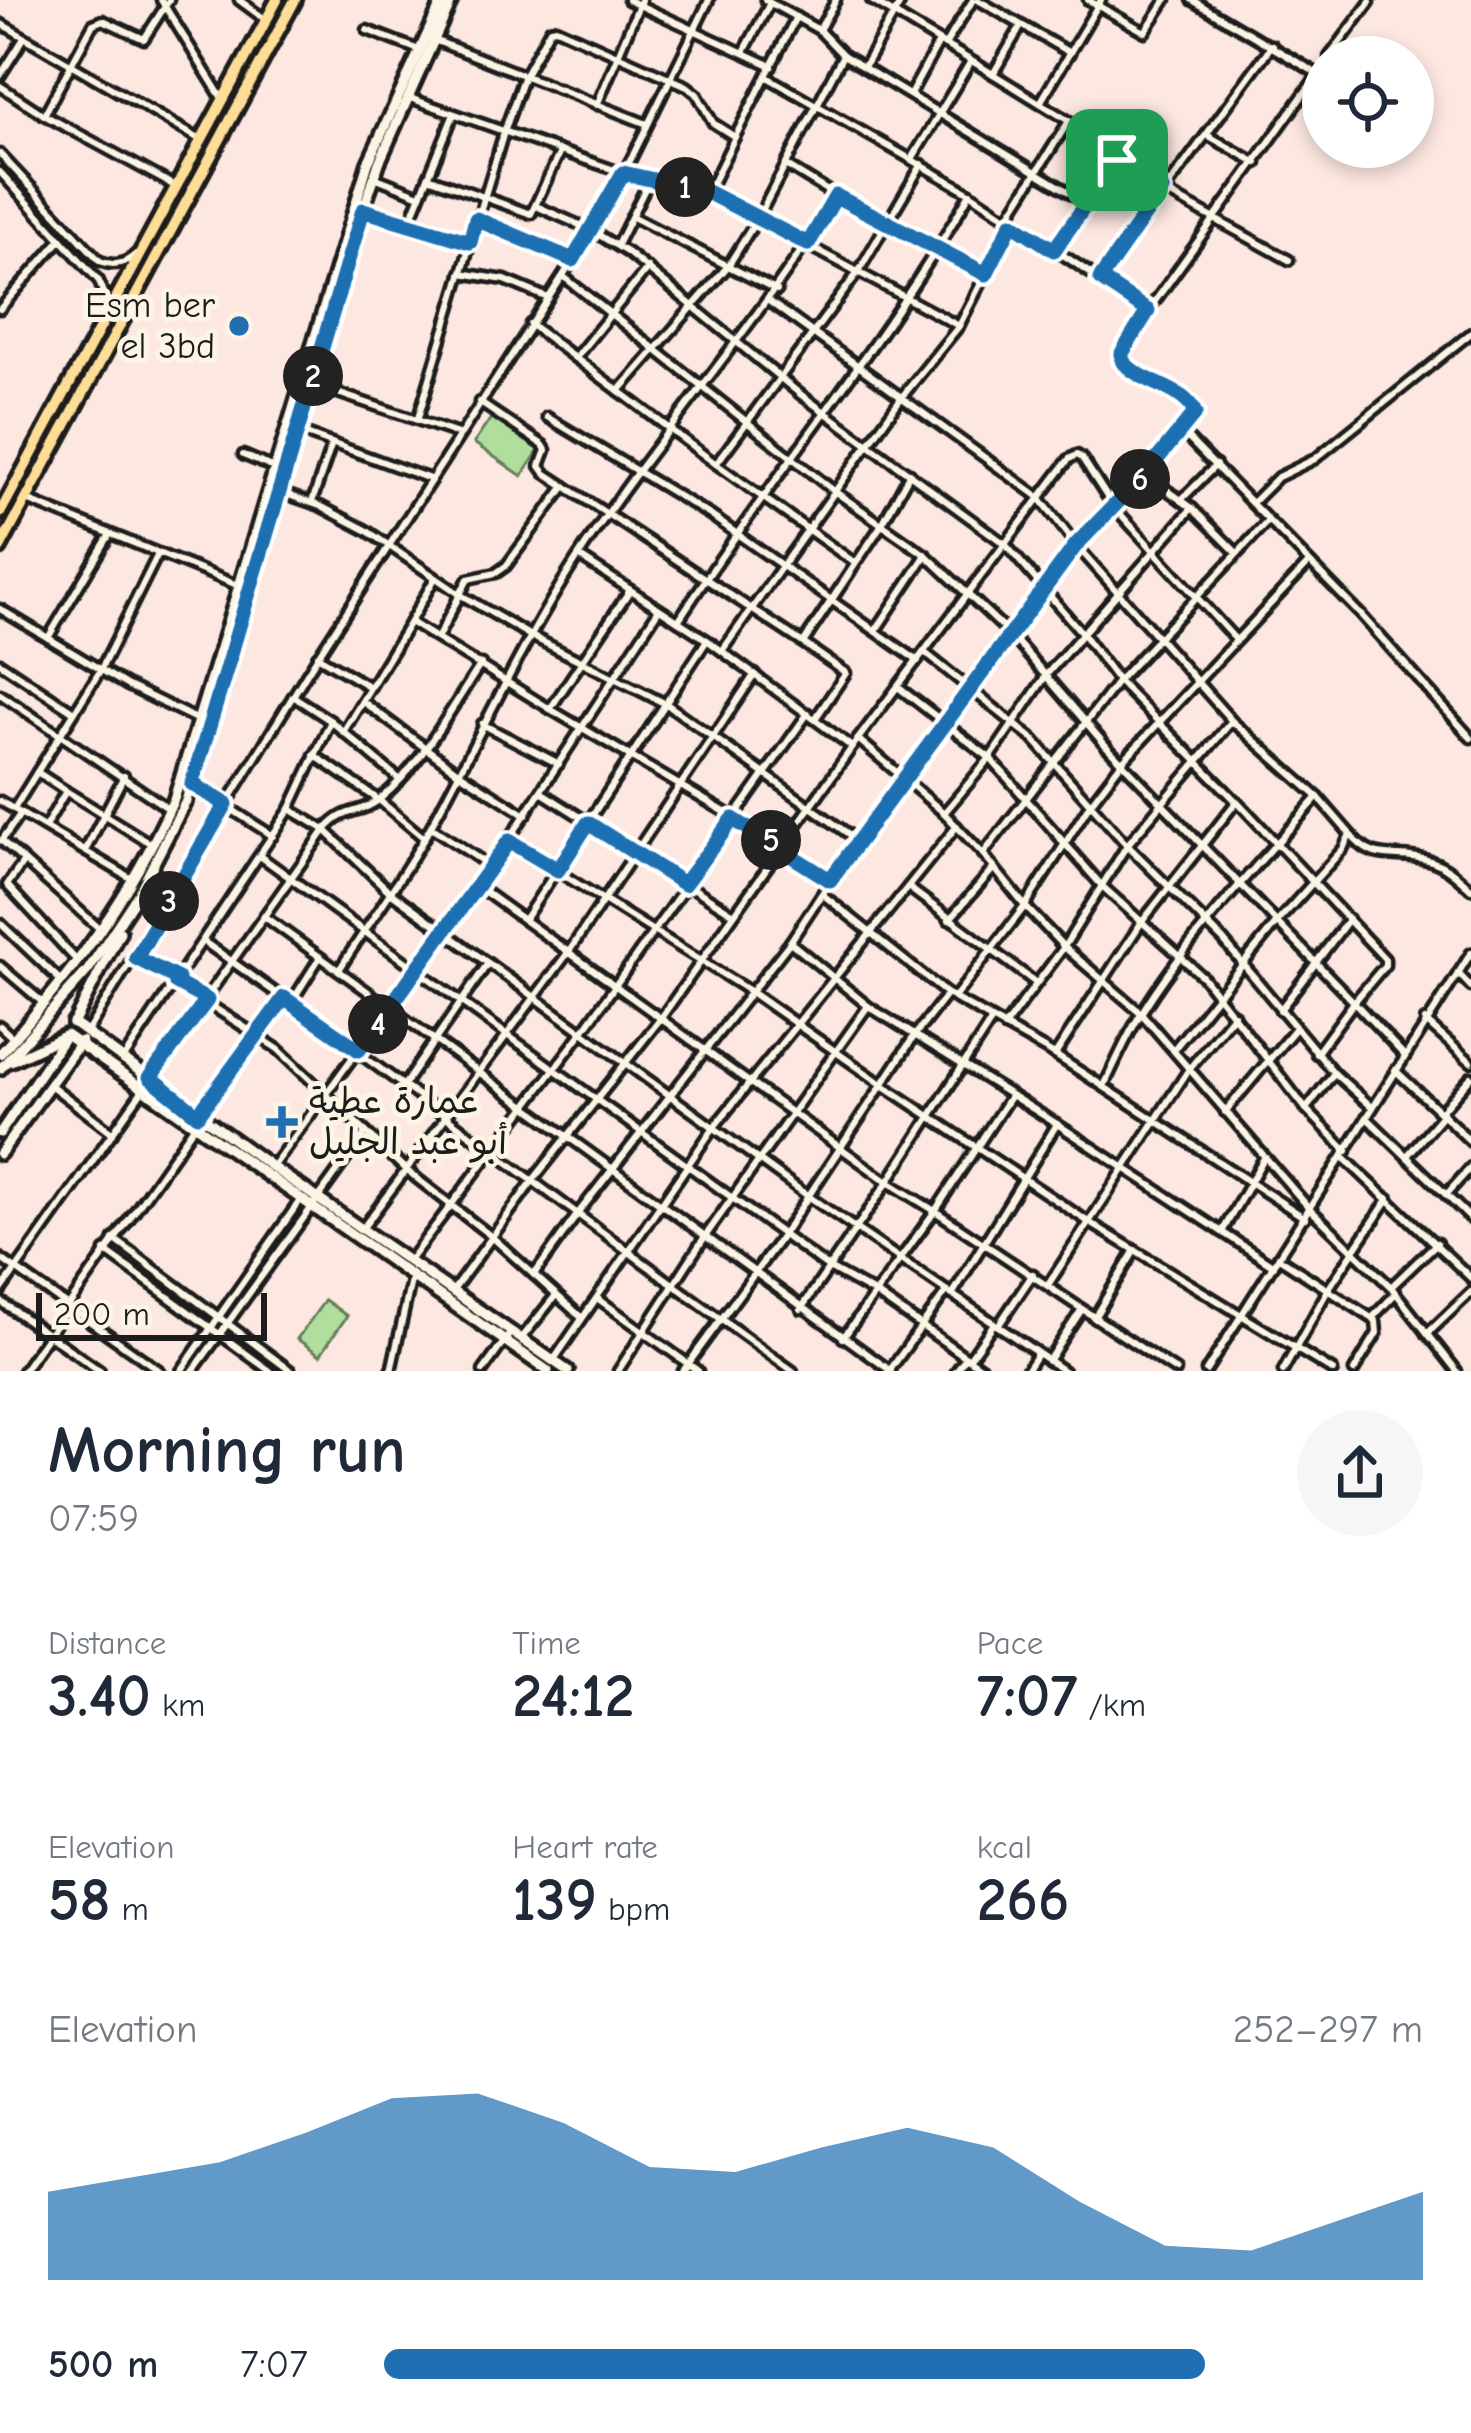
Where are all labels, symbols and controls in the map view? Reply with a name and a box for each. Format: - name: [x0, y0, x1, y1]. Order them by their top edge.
- map controls: [1302, 36, 1434, 168]
- button: locate: [1302, 36, 1434, 168]
- pin: [1066, 109, 1168, 211]
- icon: arrive: [1084, 127, 1150, 193]
- pin: 1: [655, 157, 715, 217]
- text: 1: [679, 168, 691, 206]
- place label: Esm ber el 3bd: [85, 285, 216, 367]
- marker: Esm ber el 3bd: [226, 313, 252, 339]
- pin: 2: [283, 346, 343, 406]
- text: 2: [305, 357, 321, 395]
- pin: 6: [1110, 449, 1170, 509]
- text: 6: [1131, 460, 1149, 498]
- pin: 5: [741, 810, 801, 870]
- text: 5: [762, 821, 780, 859]
- pin: 3: [139, 871, 199, 931]
- text: 3: [161, 882, 177, 920]
- pin: 4: [348, 994, 408, 1054]
- text: 4: [370, 1005, 386, 1043]
- place label: عمارة عطية أبو عبد الجليل: [309, 1081, 507, 1163]
- marker: عمارة عطية أبو عبد الجليل: [266, 1106, 298, 1138]
- scale bar: [36, 1287, 267, 1340]
- text: 200 m: [54, 1295, 150, 1333]
- button: share: [1297, 1410, 1423, 1536]
- text: Morning run: [48, 1413, 406, 1489]
- text: 07:59: [48, 1496, 139, 1541]
- text: Distance: [48, 1624, 166, 1662]
- text: Time: [512, 1624, 581, 1662]
- text: Pace: [977, 1624, 1043, 1662]
- text: 3.40: [48, 1662, 151, 1731]
- text: 24:12: [512, 1662, 634, 1731]
- text: 7:07: [977, 1662, 1077, 1731]
- text: km: [151, 1686, 205, 1724]
- text: /km: [1077, 1686, 1146, 1724]
- text: Elevation: [48, 1828, 174, 1866]
- text: Heart rate: [512, 1828, 658, 1866]
- text: kcal: [977, 1828, 1032, 1866]
- text: 58: [48, 1866, 111, 1935]
- text: 139: [512, 1866, 597, 1935]
- text: 266: [977, 1866, 1069, 1935]
- text: m: [111, 1890, 149, 1928]
- text: bpm: [597, 1890, 670, 1928]
- text: Elevation: [48, 2007, 197, 2052]
- text: 252–297 m: [1233, 2007, 1423, 2052]
- text: 500 m: [48, 2342, 158, 2387]
- text: 7:07: [240, 2342, 308, 2387]

